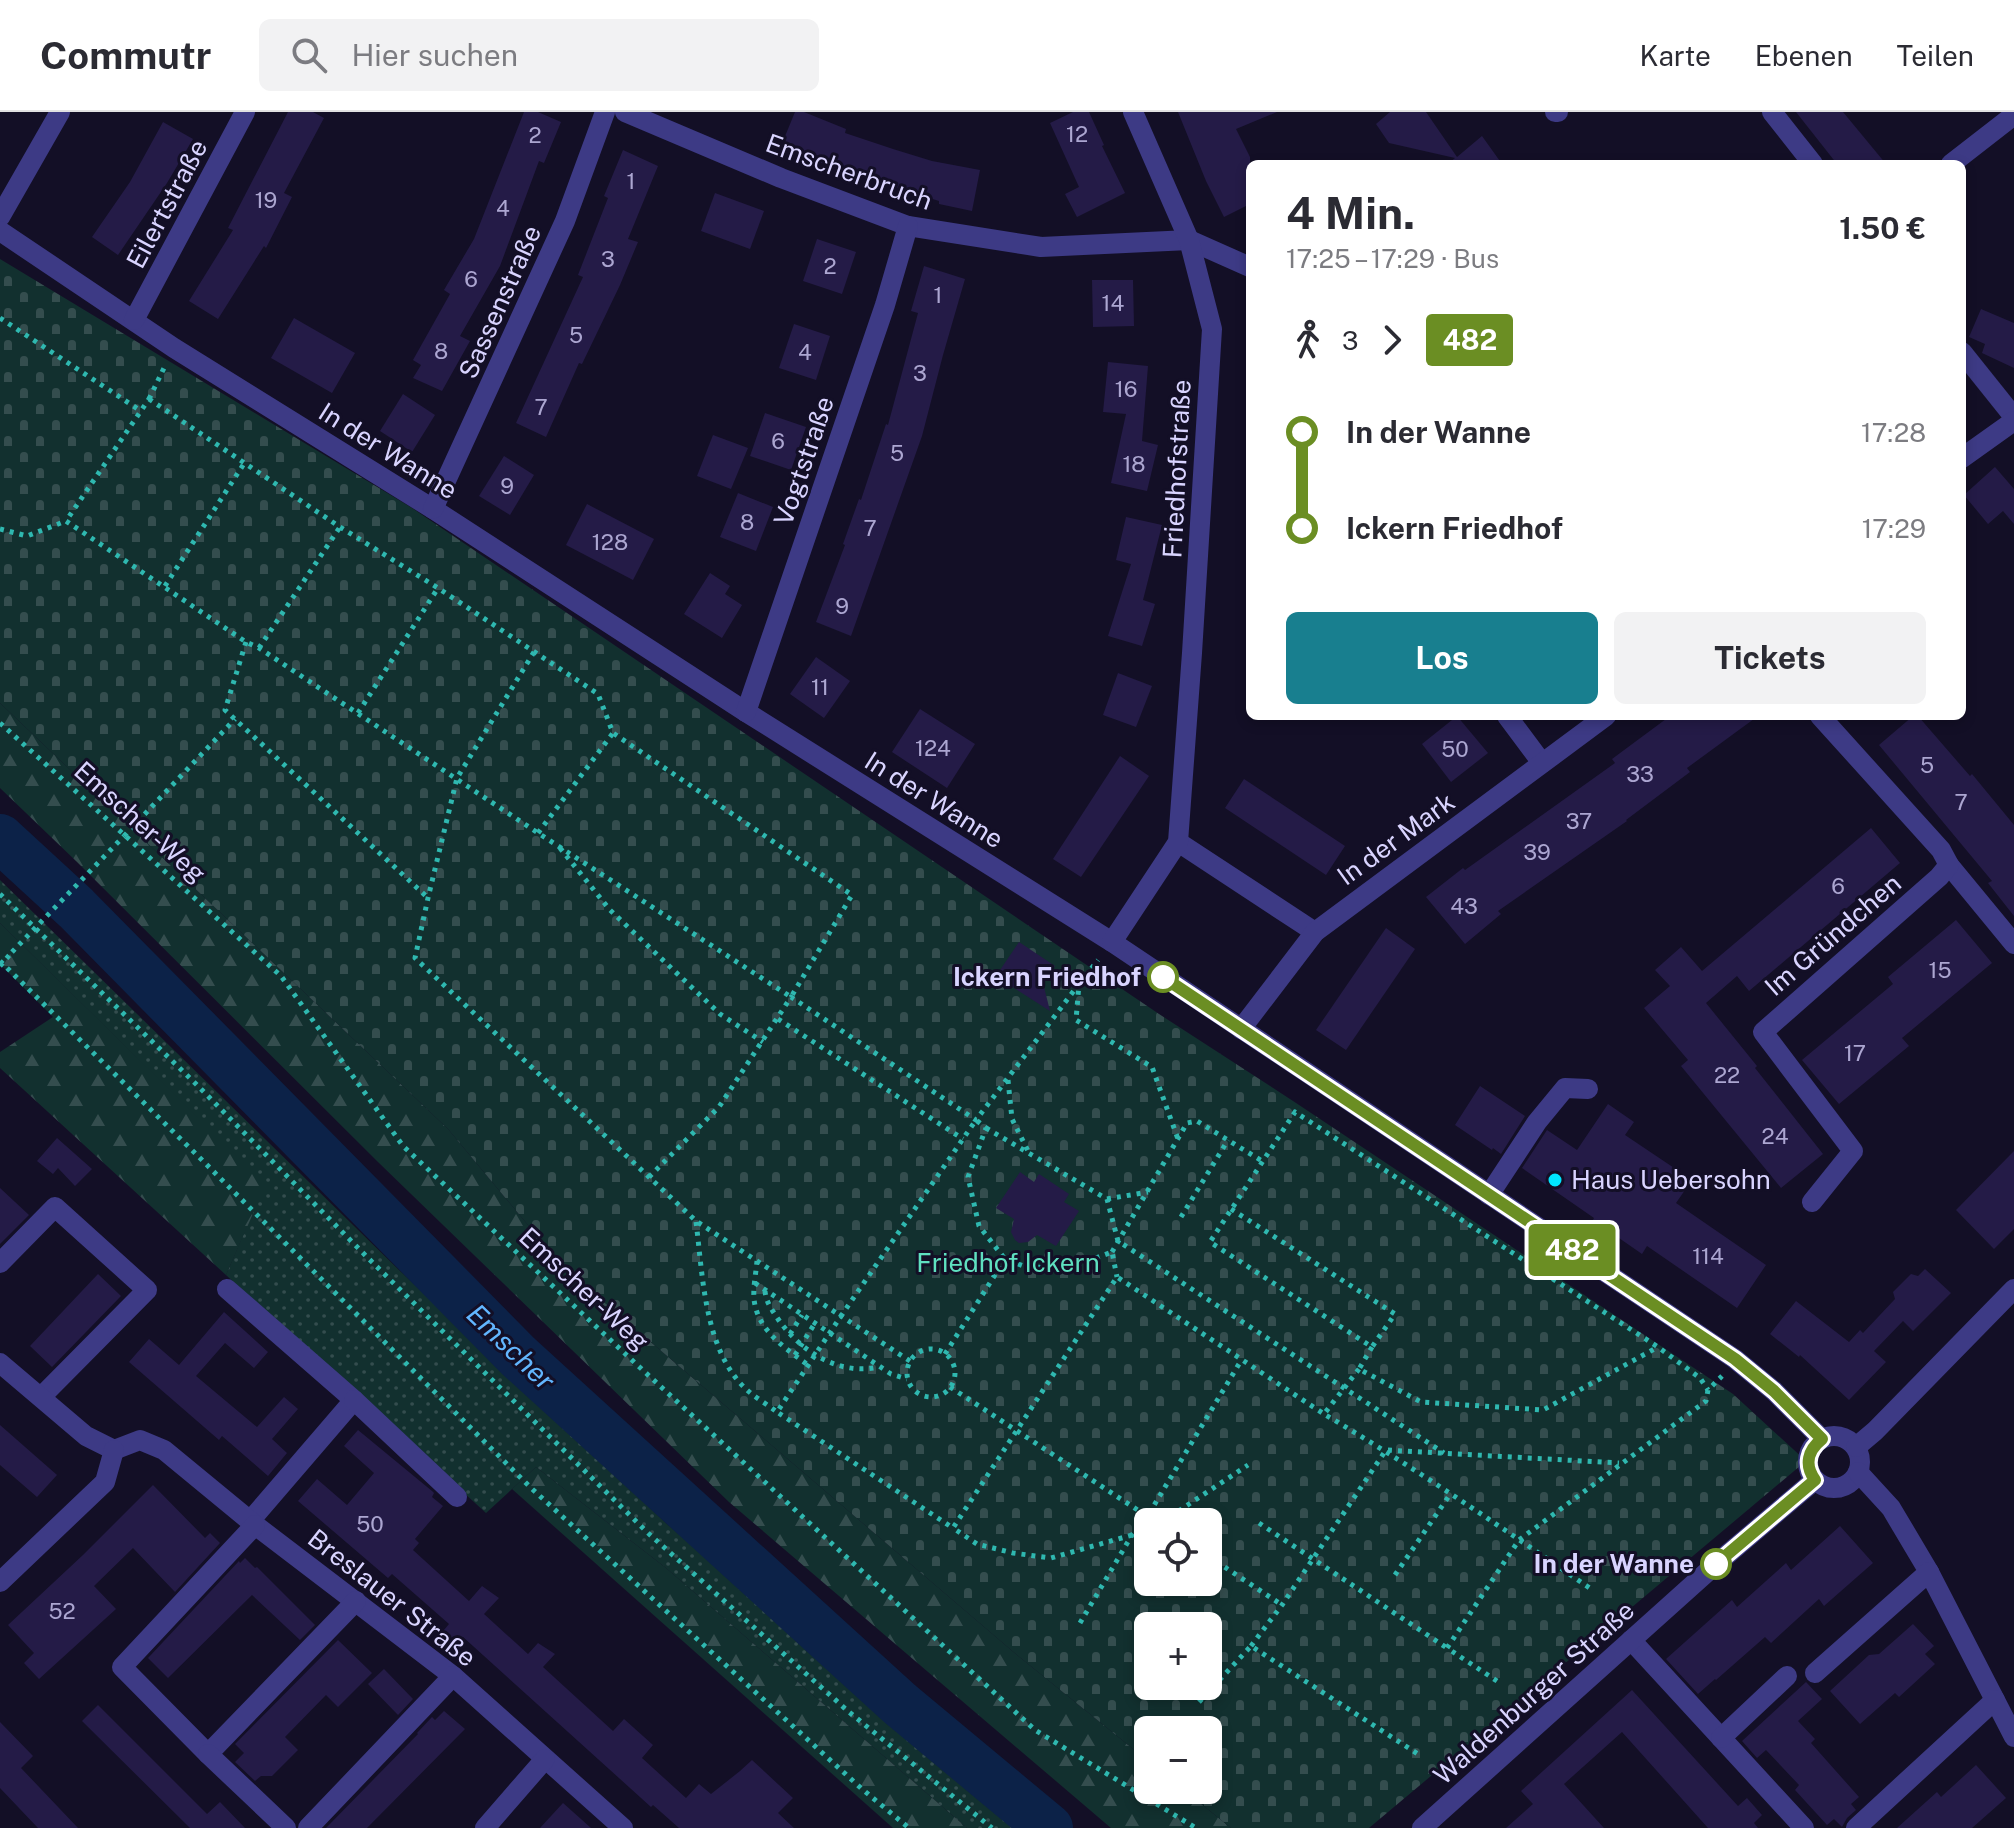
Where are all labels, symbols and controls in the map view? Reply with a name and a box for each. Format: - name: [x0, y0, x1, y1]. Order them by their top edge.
- search box: [259, 19, 819, 91]
- text: Commutr: [40, 33, 211, 78]
- icon: search: [287, 33, 331, 77]
- text: Hier suchen: [351, 37, 518, 73]
- text: Karte: [1640, 39, 1711, 72]
- text: Ebenen: [1755, 39, 1853, 72]
- text: Teilen: [1897, 39, 1974, 72]
- house number: 12: [1066, 121, 1088, 147]
- house number: 2: [528, 122, 542, 148]
- street label: Emscherbruch: [762, 127, 937, 216]
- street label: Eilertstraße: [120, 134, 213, 273]
- house number: 1: [627, 168, 635, 194]
- house number: 19: [255, 187, 277, 213]
- text: 4 Min.: [1286, 187, 1415, 239]
- house number: 4: [496, 195, 510, 221]
- text: 1.50 €: [1839, 210, 1926, 246]
- street label: Sassenstraße: [452, 220, 547, 383]
- text: 17:25 – 17:29 · Bus: [1286, 243, 1499, 274]
- house number: 3: [601, 246, 615, 272]
- house number: 2: [823, 253, 837, 279]
- house number: 6: [464, 266, 478, 292]
- house number: 1: [934, 282, 942, 308]
- house number: 14: [1102, 290, 1125, 316]
- icon: walk: [1286, 318, 1330, 362]
- icon: forward: [1370, 318, 1414, 362]
- house number: 5: [569, 322, 583, 348]
- text: 482: [1442, 323, 1497, 356]
- text: 3: [1342, 325, 1358, 356]
- house number: 8: [434, 338, 448, 364]
- house number: 4: [798, 339, 812, 365]
- house number: 3: [913, 360, 927, 386]
- house number: 16: [1115, 376, 1137, 402]
- street label: Friedhofstraße: [1156, 379, 1197, 559]
- street label: Vogtstraße: [767, 392, 840, 529]
- house number: 7: [534, 394, 548, 420]
- street label: In der Wanne: [313, 396, 463, 505]
- text: In der Wanne: [1346, 414, 1531, 450]
- text: 17:28: [1861, 417, 1926, 448]
- house number: 6: [771, 428, 785, 454]
- house number: 5: [890, 440, 904, 466]
- house number: 18: [1122, 451, 1146, 477]
- house number: 9: [500, 473, 514, 499]
- house number: 8: [740, 509, 754, 535]
- text: Ickern Friedhof: [1346, 510, 1563, 546]
- text: 17:29: [1862, 513, 1926, 544]
- house number: 7: [863, 515, 877, 541]
- house number: 128: [592, 529, 628, 555]
- house number: 9: [835, 593, 849, 619]
- button: Los: [1286, 612, 1598, 704]
- button: Tickets: [1614, 612, 1926, 704]
- house number: 11: [811, 674, 829, 700]
- house number: 124: [915, 735, 951, 761]
- house number: 50: [1441, 736, 1469, 762]
- street label: In der Wanne: [859, 745, 1009, 854]
- house number: 5: [1920, 752, 1934, 778]
- street label: Emscher-Weg: [68, 755, 212, 889]
- house number: 33: [1626, 761, 1654, 787]
- street label: In der Mark: [1331, 786, 1460, 891]
- house number: 7: [1954, 789, 1968, 815]
- house number: 37: [1566, 808, 1592, 834]
- house number: 39: [1523, 839, 1551, 865]
- street label: Im Gründchen: [1758, 867, 1907, 1002]
- house number: 6: [1831, 873, 1845, 899]
- house number: 43: [1450, 893, 1478, 919]
- house number: 15: [1928, 957, 1952, 983]
- place label: Ickern Friedhof: [953, 961, 1141, 992]
- marker: Ickern Friedhof: [1148, 962, 1178, 992]
- house number: 17: [1844, 1040, 1866, 1066]
- house number: 22: [1714, 1062, 1740, 1088]
- house number: 24: [1762, 1123, 1789, 1149]
- place label: Haus Uebersohn: [1571, 1164, 1771, 1195]
- marker: Haus Uebersohn: [1546, 1171, 1564, 1189]
- street label: Emscher-Weg: [513, 1221, 655, 1357]
- line badge: 482: [1526, 1224, 1618, 1276]
- text: 482: [1545, 1233, 1599, 1266]
- house number: 114: [1692, 1243, 1724, 1269]
- park label: Friedhof Ickern: [916, 1247, 1100, 1278]
- water label: Emscher: [460, 1297, 562, 1397]
- map controls: [1134, 1508, 1222, 1804]
- button: locate: [1134, 1508, 1222, 1596]
- house number: 50: [356, 1511, 384, 1537]
- street label: Breslauer Straße: [302, 1522, 483, 1673]
- place label: In der Wanne: [1534, 1548, 1694, 1579]
- marker: In der Wanne: [1701, 1549, 1731, 1579]
- street label: Waldenburger Straße: [1427, 1594, 1640, 1791]
- house number: 52: [48, 1598, 76, 1624]
- button: +: [1134, 1612, 1222, 1700]
- button: −: [1134, 1716, 1222, 1804]

